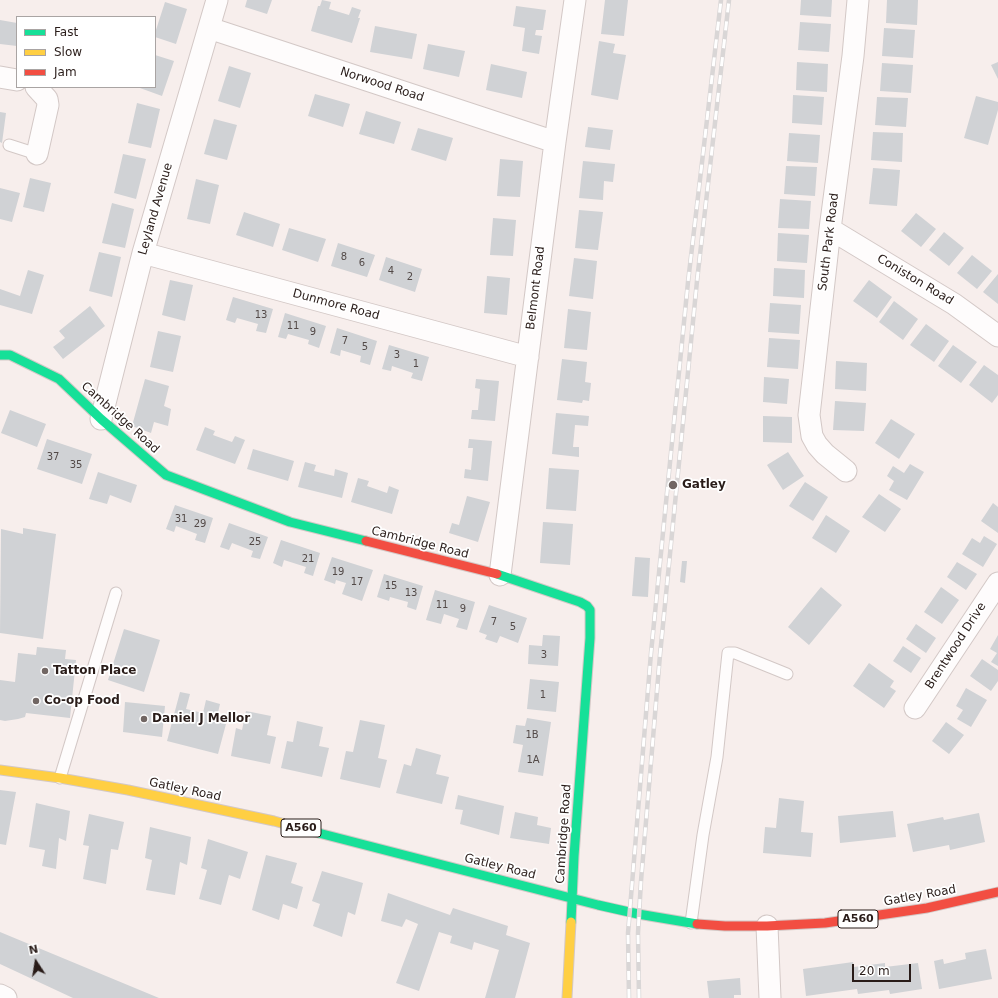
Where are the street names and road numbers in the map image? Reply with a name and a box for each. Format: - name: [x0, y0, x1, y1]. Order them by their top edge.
- street label: Norwood Road: [338, 65, 426, 105]
- street label: Leyland Avenue: [136, 161, 176, 257]
- street label: South Park Road: [816, 192, 842, 292]
- street label: Belmont Road: [524, 245, 548, 331]
- street label: Coniston Road: [874, 252, 956, 308]
- street label: Dunmore Road: [291, 286, 381, 324]
- street label: Cambridge Road: [78, 379, 162, 457]
- street label: Cambridge Road: [370, 524, 470, 562]
- street label: Brentwood Drive: [923, 600, 989, 692]
- street label: Gatley Road: [148, 775, 222, 805]
- street label: Cambridge Road: [553, 784, 575, 884]
- road number: A560: [281, 819, 321, 837]
- street label: Gatley Road: [463, 851, 537, 883]
- street label: Gatley Road: [883, 883, 957, 909]
- road number: A560: [838, 910, 878, 928]

